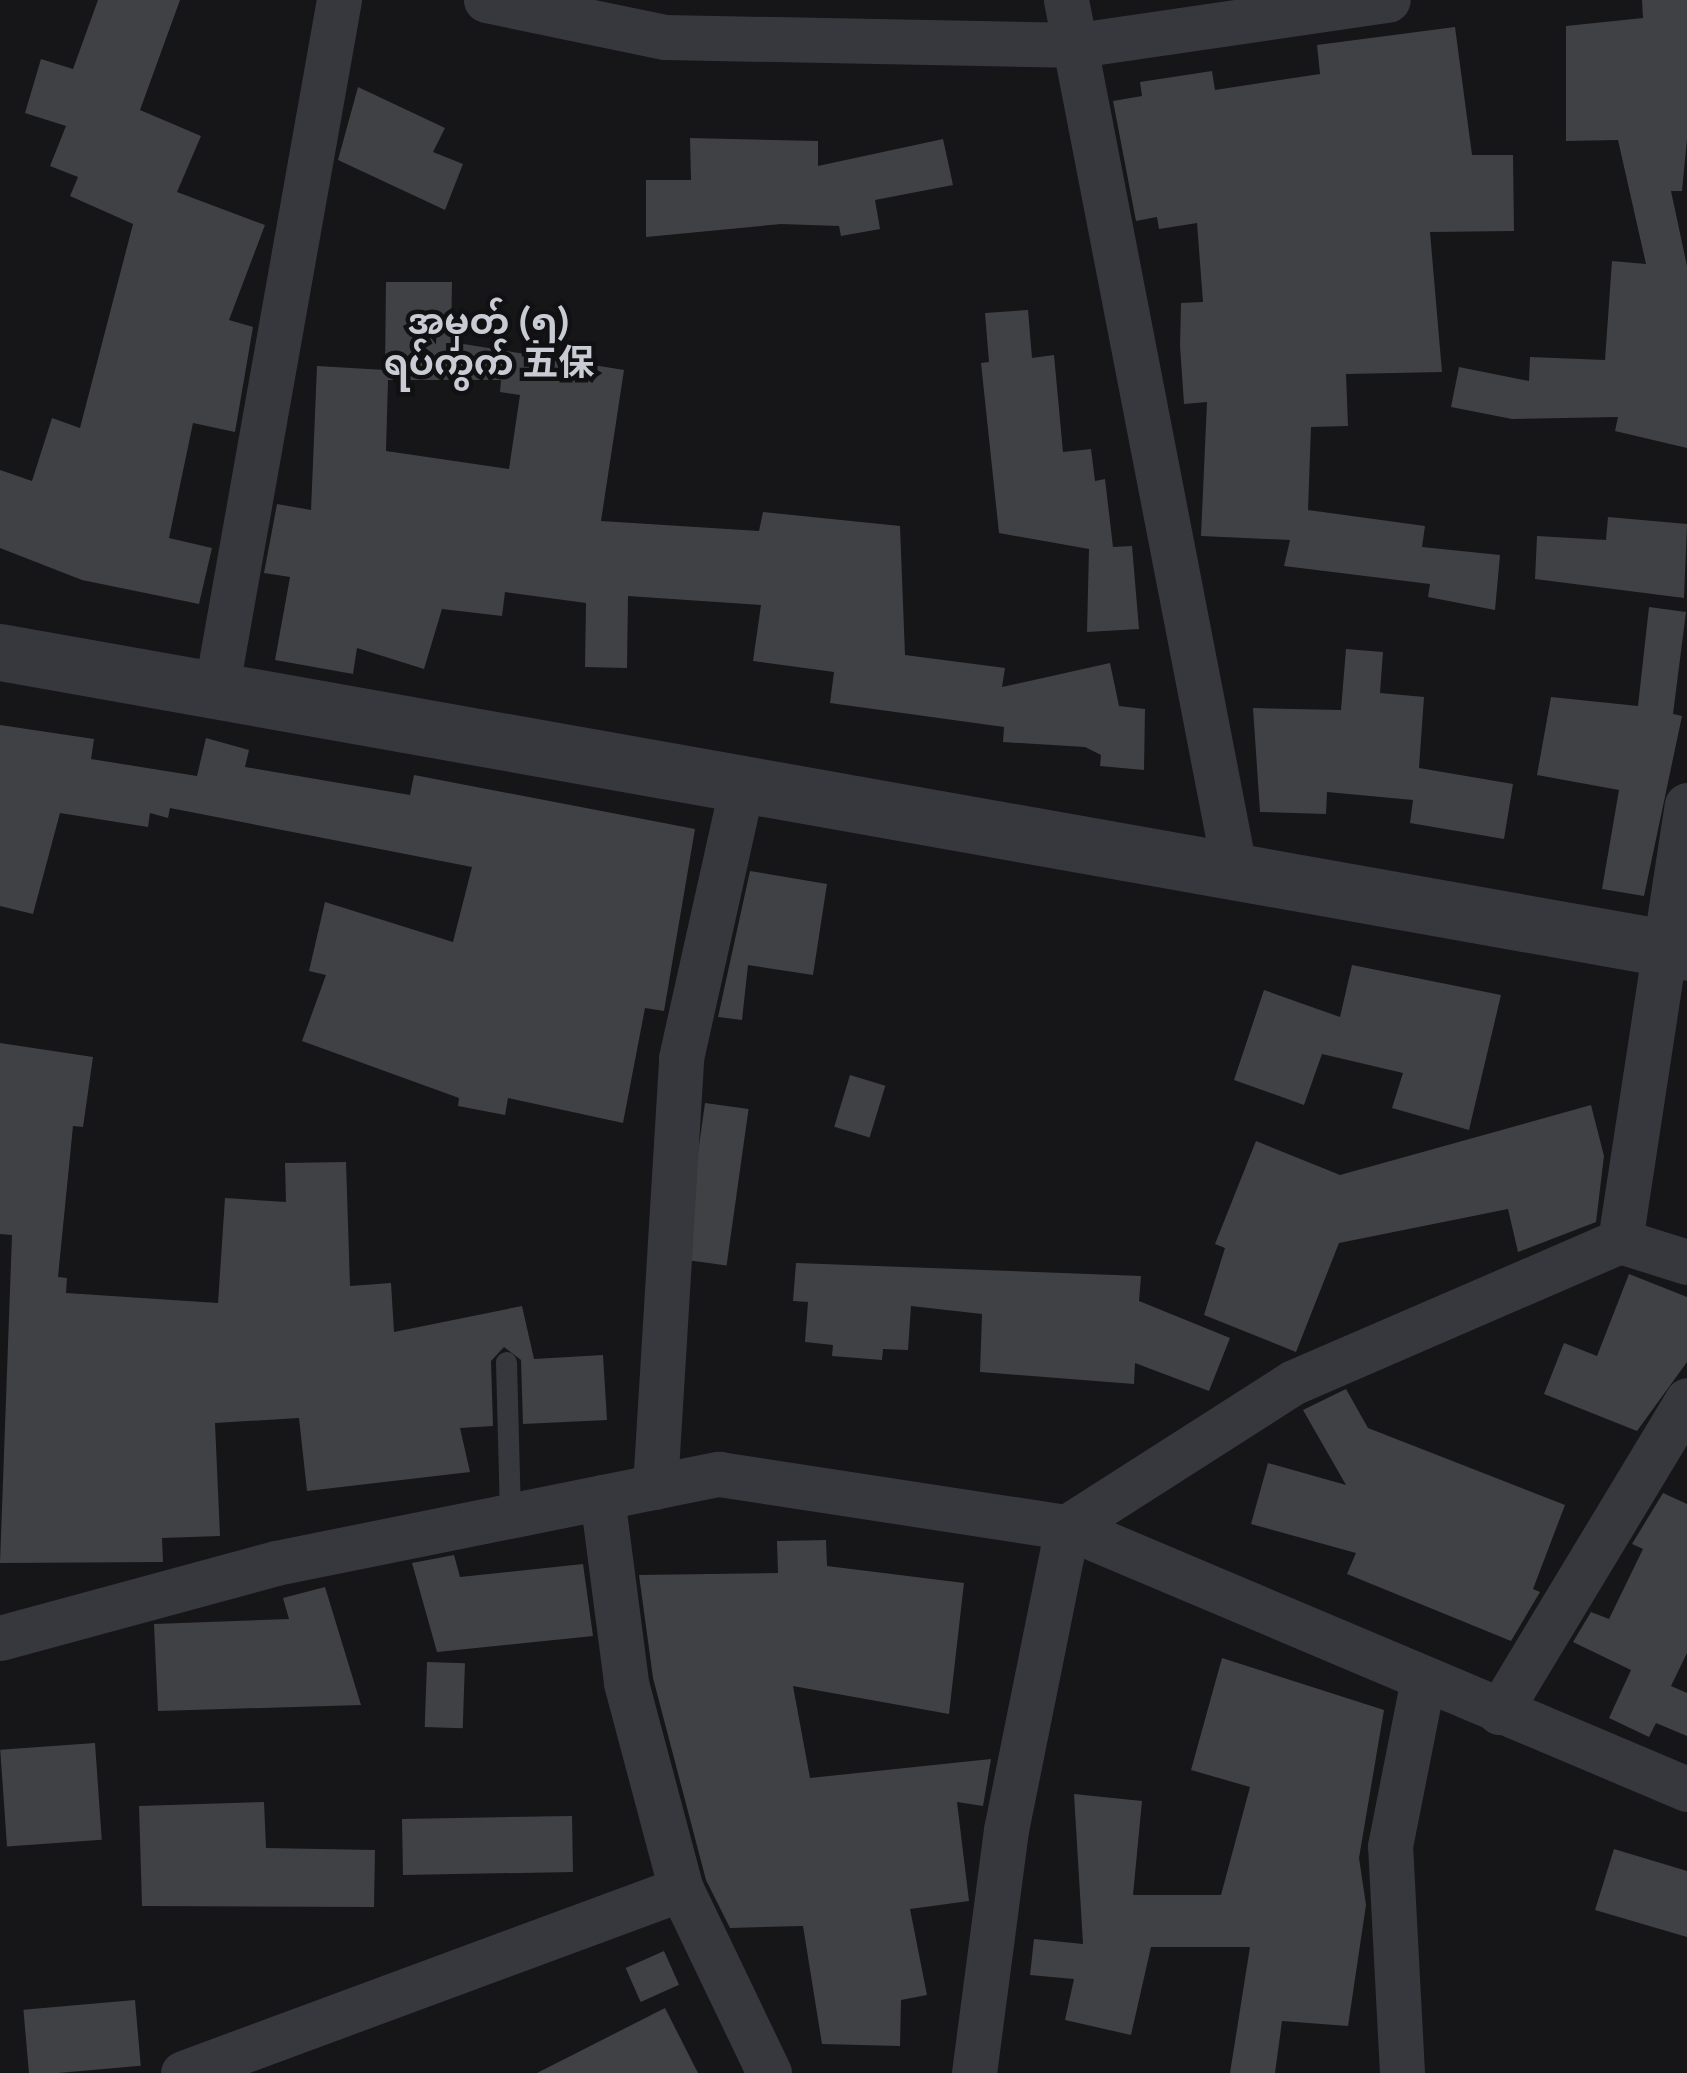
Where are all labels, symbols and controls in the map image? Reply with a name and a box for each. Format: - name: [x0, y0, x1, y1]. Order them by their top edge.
- district label: အမှတ် (၅) ရပ်ကွက် 五保: [384, 298, 594, 383]

